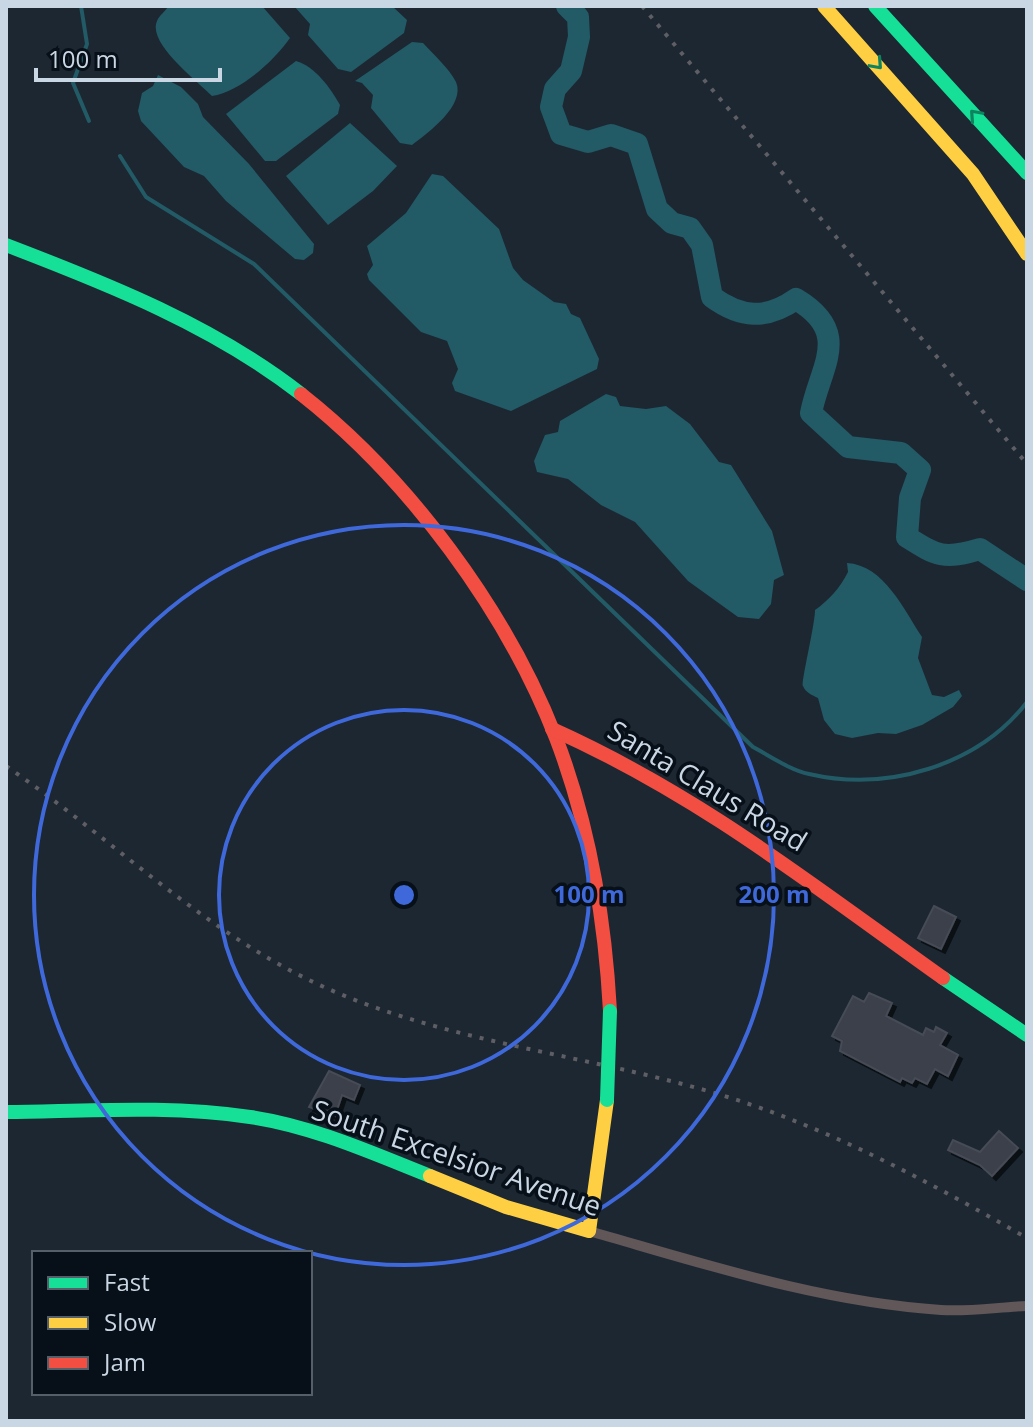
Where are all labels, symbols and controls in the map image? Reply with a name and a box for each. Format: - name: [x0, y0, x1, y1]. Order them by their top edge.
- scale bar: [36, 32, 220, 82]
- text: 100 m: [48, 42, 118, 75]
- one-way arrow: [867, 54, 881, 69]
- one-way arrow: [970, 110, 984, 125]
- street label: Santa Claus Road: [601, 711, 815, 859]
- text: 100 m: [554, 877, 624, 910]
- text: 200 m: [739, 877, 809, 910]
- centre of rings: [390, 881, 418, 909]
- street label: South Excelsior Avenue: [307, 1090, 607, 1224]
- legend: [32, 1251, 312, 1395]
- text: Fast: [104, 1265, 150, 1298]
- text: Slow: [104, 1305, 157, 1338]
- text: Jam: [102, 1345, 146, 1378]

